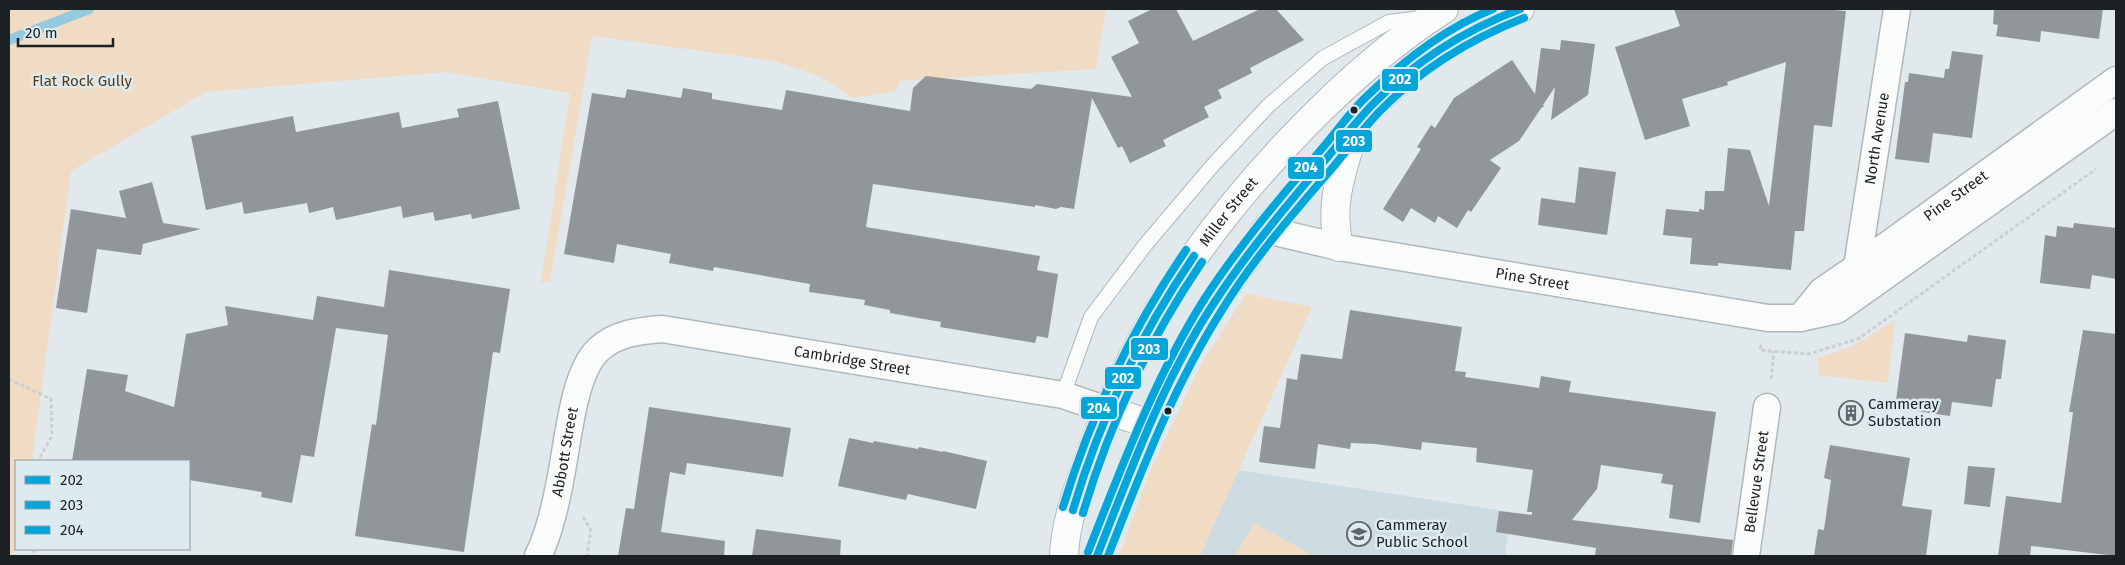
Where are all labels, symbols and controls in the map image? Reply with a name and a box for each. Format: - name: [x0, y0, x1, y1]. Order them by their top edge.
- scale bar: [18, 15, 112, 47]
- text: 20 m: [25, 24, 58, 42]
- line badge: 202: [1381, 68, 1419, 92]
- text: 202: [1389, 71, 1411, 88]
- park label: Flat Rock Gully: [32, 72, 132, 90]
- street label: North Avenue: [1861, 91, 1893, 186]
- unlabelled marker: [1349, 105, 1359, 115]
- line badge: 203: [1335, 129, 1373, 153]
- text: 203: [1343, 133, 1365, 150]
- line badge: 204: [1287, 156, 1325, 180]
- text: 204: [1294, 159, 1318, 176]
- street label: Pine Street: [1920, 166, 1992, 225]
- street label: Miller Street: [1195, 173, 1262, 250]
- street label: Pine Street: [1494, 264, 1571, 294]
- line badge: 203: [1130, 337, 1169, 361]
- text: 203: [1138, 341, 1160, 358]
- street label: Cambridge Street: [793, 342, 912, 379]
- line badge: 202: [1104, 366, 1142, 390]
- text: 202: [1112, 370, 1134, 387]
- place label: Cammeray Substation: [1868, 395, 1942, 430]
- line badge: 204: [1080, 396, 1118, 420]
- text: 204: [1087, 400, 1111, 417]
- building icon: Cammeray Substation: [1838, 400, 1864, 426]
- street label: Abbott Street: [548, 405, 582, 498]
- unlabelled marker: [1163, 406, 1173, 416]
- street label: Bellevue Street: [1740, 429, 1773, 534]
- legend: [15, 460, 190, 550]
- text: 202: [60, 471, 83, 489]
- text: 203: [60, 496, 83, 514]
- place label: Cammeray Public School: [1376, 516, 1468, 551]
- text: 204: [60, 521, 84, 539]
- school or university icon: Cammeray Public School: [1346, 521, 1372, 547]

